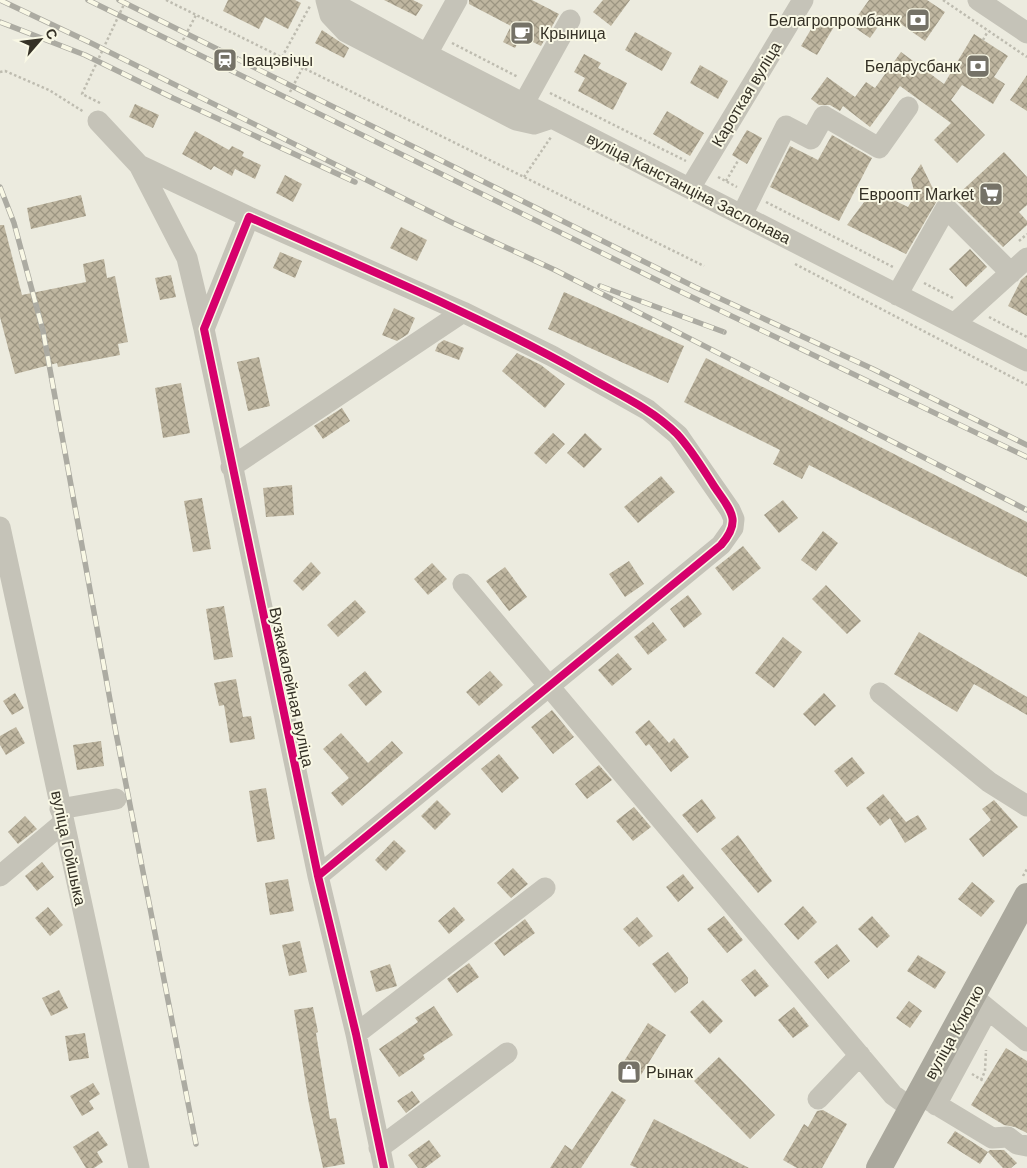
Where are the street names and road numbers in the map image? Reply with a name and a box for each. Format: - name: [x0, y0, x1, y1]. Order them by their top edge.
- street label: Кароткая вуліца: [708, 39, 784, 150]
- street label: вуліца Канстанціна Заслонава: [584, 130, 793, 247]
- street label: Вузкакалейная вуліца: [266, 606, 317, 769]
- street label: вуліца Гойшыка: [48, 789, 89, 907]
- street label: вуліца Клютко: [922, 982, 987, 1082]

